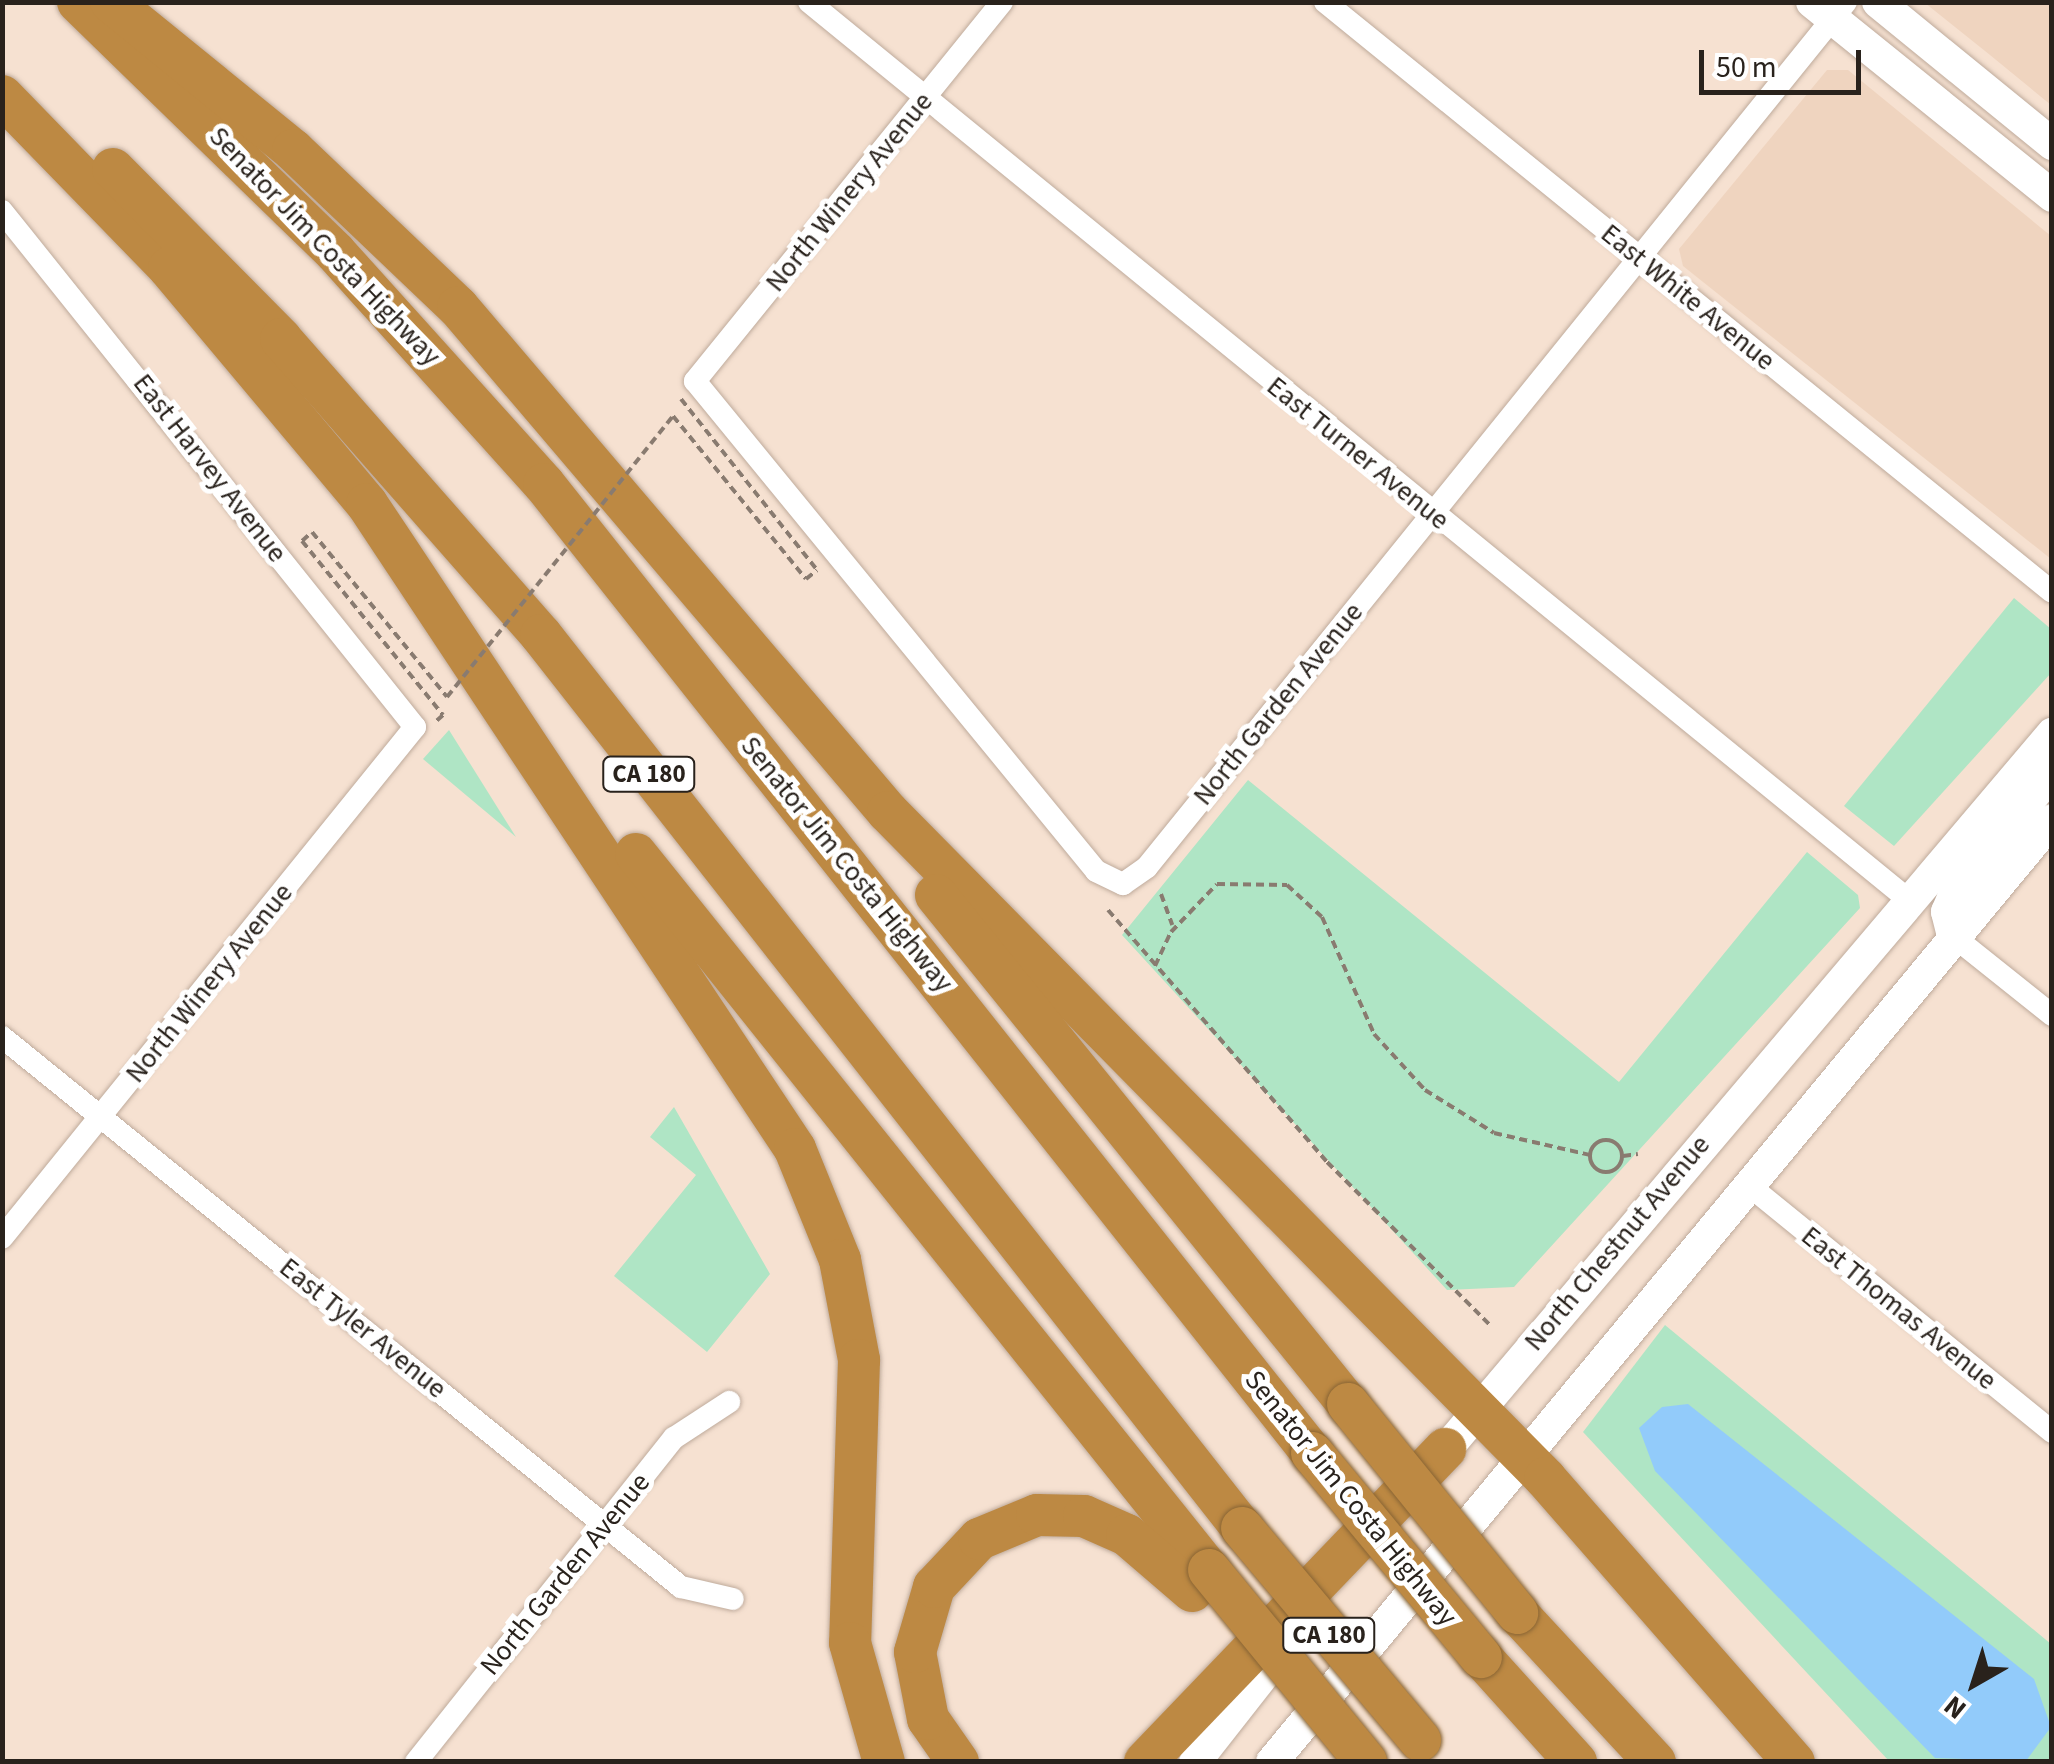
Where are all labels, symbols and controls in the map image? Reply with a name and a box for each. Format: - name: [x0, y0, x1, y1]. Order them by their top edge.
- scale bar: [1704, 30, 1866, 92]
- text: 50 m: [1716, 46, 1777, 89]
- street label: North Winery Avenue: [758, 86, 940, 298]
- street label: Senator Jim Costa Highway: [202, 120, 448, 372]
- street label: East White Avenue: [1594, 217, 1782, 377]
- street label: East Harvey Avenue: [126, 367, 294, 569]
- street label: East Turner Avenue: [1260, 369, 1456, 537]
- street label: North Garden Avenue: [1186, 596, 1370, 812]
- street label: Senator Jim Costa Highway: [734, 729, 960, 999]
- road number: CA 180: [602, 754, 696, 794]
- street label: North Winery Avenue: [118, 877, 300, 1089]
- street label: North Chestnut Avenue: [1517, 1128, 1717, 1358]
- street label: East Thomas Avenue: [1795, 1219, 2003, 1397]
- street label: East Tyler Avenue: [273, 1250, 453, 1406]
- street label: Senator Jim Costa Highway: [1238, 1363, 1464, 1633]
- street label: North Garden Avenue: [473, 1466, 657, 1682]
- road number: CA 180: [1282, 1615, 1376, 1655]
- north arrow: [1924, 1634, 2024, 1734]
- text: N: [1935, 1686, 1975, 1729]

